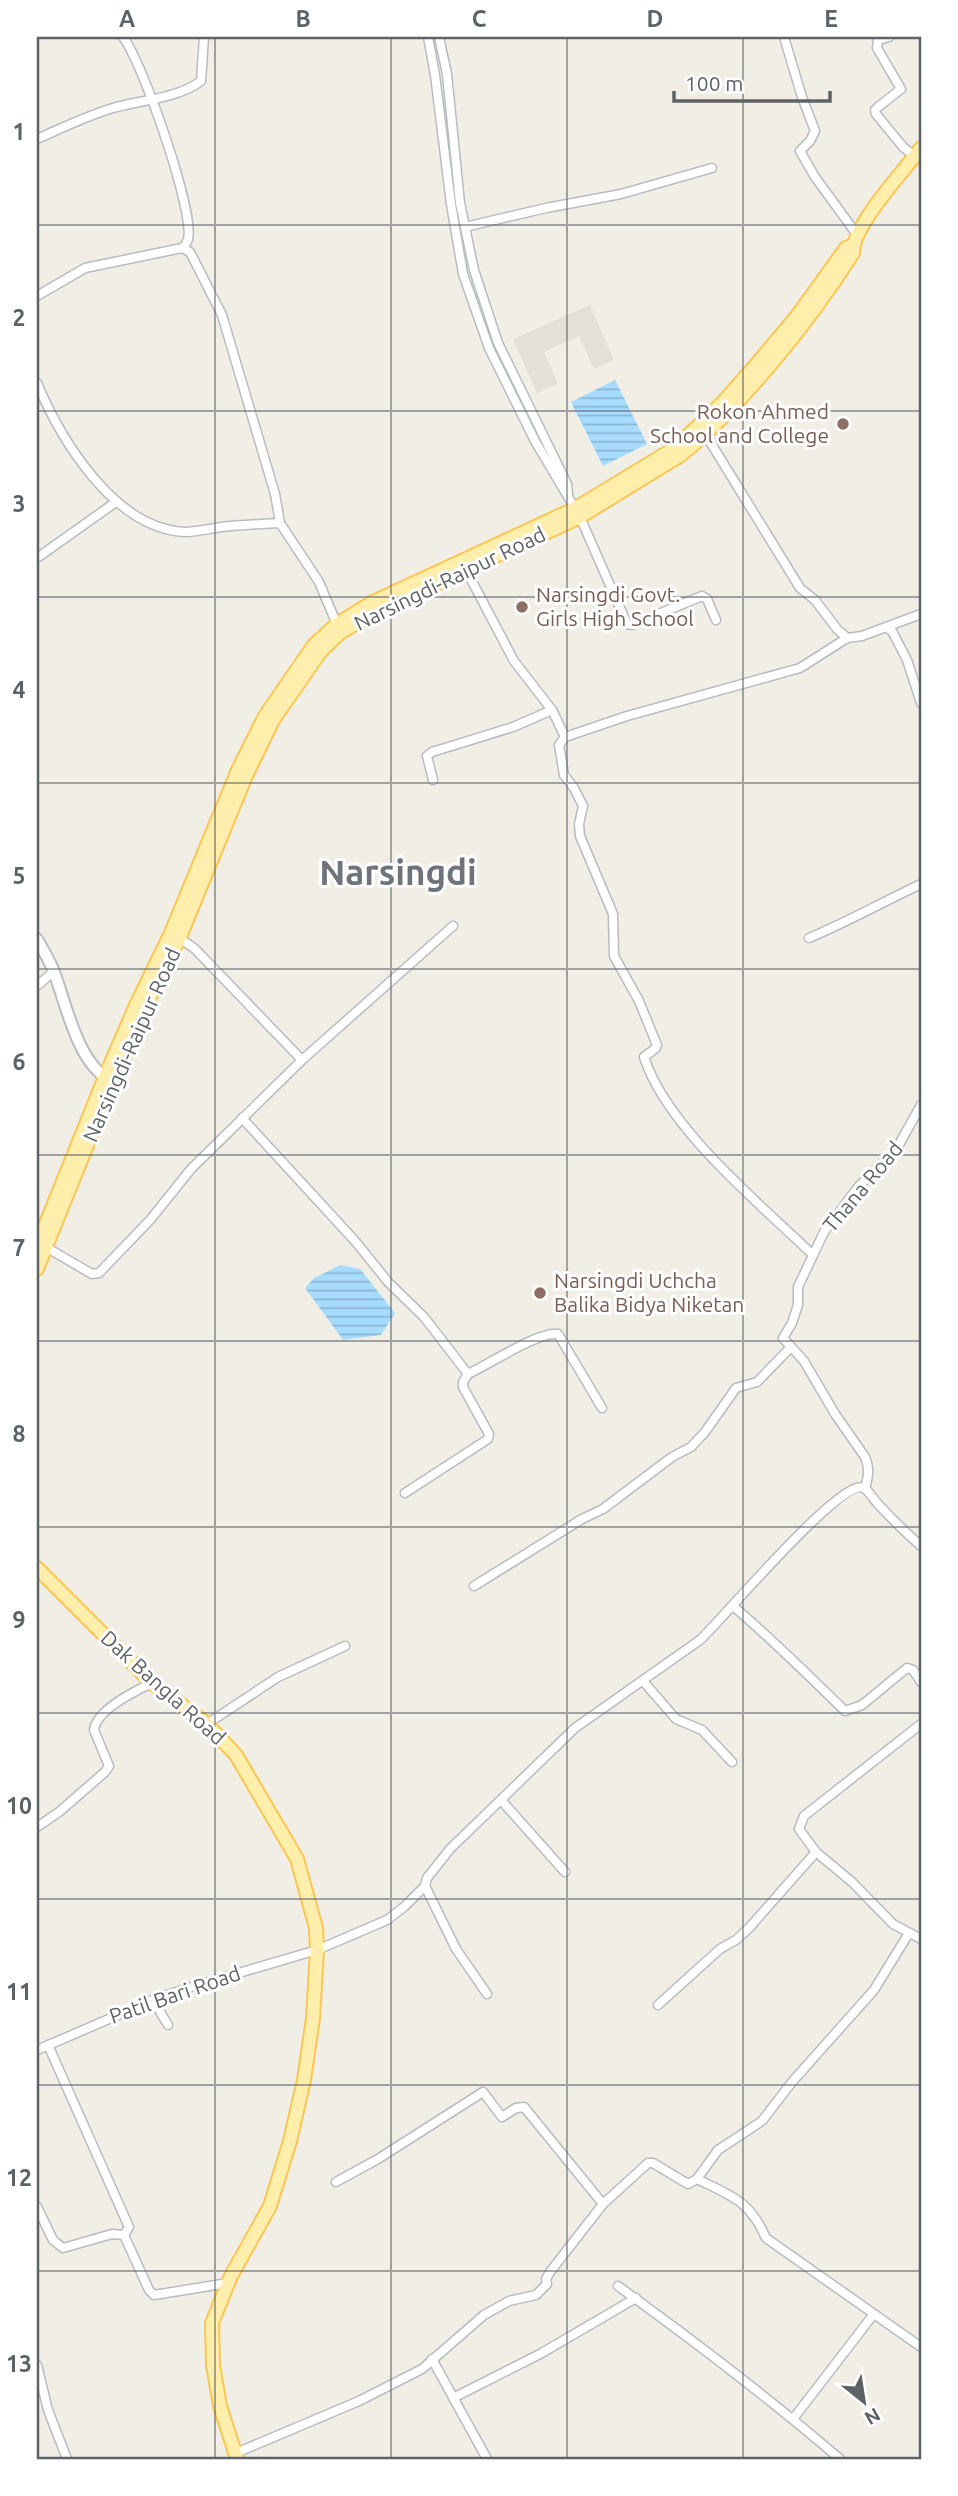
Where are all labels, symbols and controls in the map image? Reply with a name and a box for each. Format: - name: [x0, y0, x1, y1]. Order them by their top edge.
- text: A: [119, 6, 135, 31]
- text: B: [295, 6, 311, 31]
- text: C: [472, 6, 487, 31]
- text: D: [647, 6, 663, 31]
- text: E: [824, 6, 838, 31]
- scale bar: [674, 60, 830, 104]
- text: 100 m: [685, 71, 743, 95]
- text: 1: [13, 119, 25, 144]
- text: 2: [13, 305, 25, 330]
- place label: Rokon Ahmed School and College: [650, 399, 829, 447]
- marker: Rokon Ahmed School and College: [835, 416, 851, 432]
- text: 3: [13, 491, 25, 516]
- street label: Narsingdi-Raipur Road: [350, 521, 549, 635]
- place label: Narsingdi Govt. Girls High School: [536, 582, 694, 630]
- marker: Narsingdi Govt. Girls High School: [514, 599, 530, 615]
- text: 4: [13, 677, 26, 702]
- district label: Narsingdi: [319, 852, 477, 892]
- text: 5: [13, 863, 25, 888]
- street label: Narsingdi-Raipur Road: [77, 944, 185, 1145]
- text: 6: [13, 1049, 26, 1074]
- street label: Thana Road: [818, 1136, 907, 1236]
- text: 7: [13, 1235, 25, 1260]
- place label: Narsingdi Uchcha Balika Bidya Niketan: [554, 1268, 744, 1316]
- marker: Narsingdi Uchcha Balika Bidya Niketan: [532, 1285, 548, 1301]
- text: 8: [13, 1421, 25, 1446]
- text: 9: [13, 1607, 25, 1632]
- street label: Dak Bangla Road: [97, 1625, 231, 1749]
- text: 10: [6, 1793, 32, 1818]
- street label: Patil Bari Road: [106, 1960, 243, 2028]
- text: 11: [6, 1979, 32, 2004]
- text: 12: [6, 2165, 32, 2190]
- text: 13: [6, 2351, 32, 2376]
- north arrow: [828, 2366, 898, 2436]
- text: N: [861, 2404, 884, 2430]

